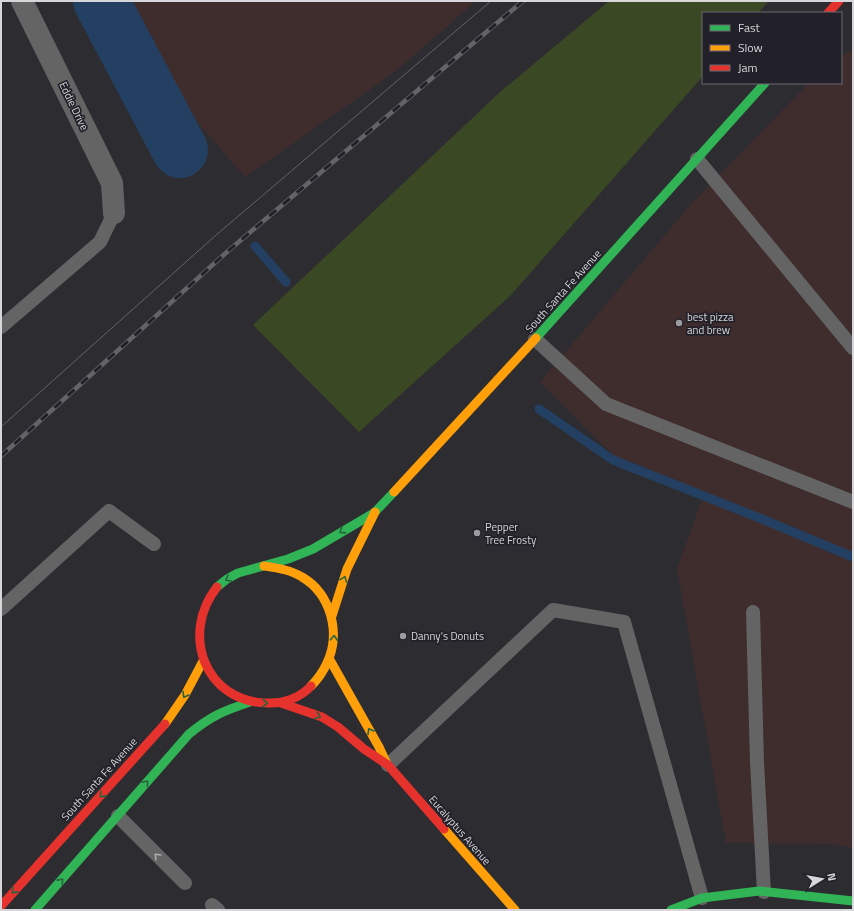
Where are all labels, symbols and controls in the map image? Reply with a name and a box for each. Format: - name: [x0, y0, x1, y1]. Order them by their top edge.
- legend: [702, 12, 842, 84]
- text: Fast: [738, 18, 761, 37]
- text: Slow: [738, 38, 763, 57]
- text: Jam: [738, 58, 758, 77]
- street label: Eddie Drive: [55, 79, 93, 133]
- street label: South Santa Fe Avenue: [521, 246, 605, 336]
- place label: best pizza and brew: [687, 309, 734, 338]
- marker: best pizza and brew: [674, 318, 684, 328]
- place label: Pepper Tree Frosty: [485, 519, 537, 548]
- one-way arrow: [339, 526, 346, 534]
- marker: Pepper Tree Frosty: [472, 528, 482, 538]
- one-way arrow: [225, 574, 232, 581]
- one-way arrow: [339, 575, 347, 582]
- place label: Danny's Donuts: [411, 628, 484, 644]
- marker: Danny's Donuts: [398, 631, 408, 641]
- one-way arrow: [329, 635, 338, 641]
- one-way arrow: [182, 691, 189, 698]
- one-way arrow: [262, 699, 268, 707]
- one-way arrow: [314, 711, 321, 719]
- one-way arrow: [367, 727, 374, 735]
- street label: South Santa Fe Avenue: [57, 734, 141, 824]
- one-way arrow: [142, 780, 149, 787]
- one-way arrow: [99, 790, 106, 797]
- street label: Eucalyptus Avenue: [425, 792, 495, 869]
- one-way arrow: [154, 853, 162, 860]
- north arrow: [802, 859, 842, 899]
- text: N: [823, 872, 840, 882]
- one-way arrow: [56, 878, 63, 886]
- one-way arrow: [12, 886, 19, 894]

